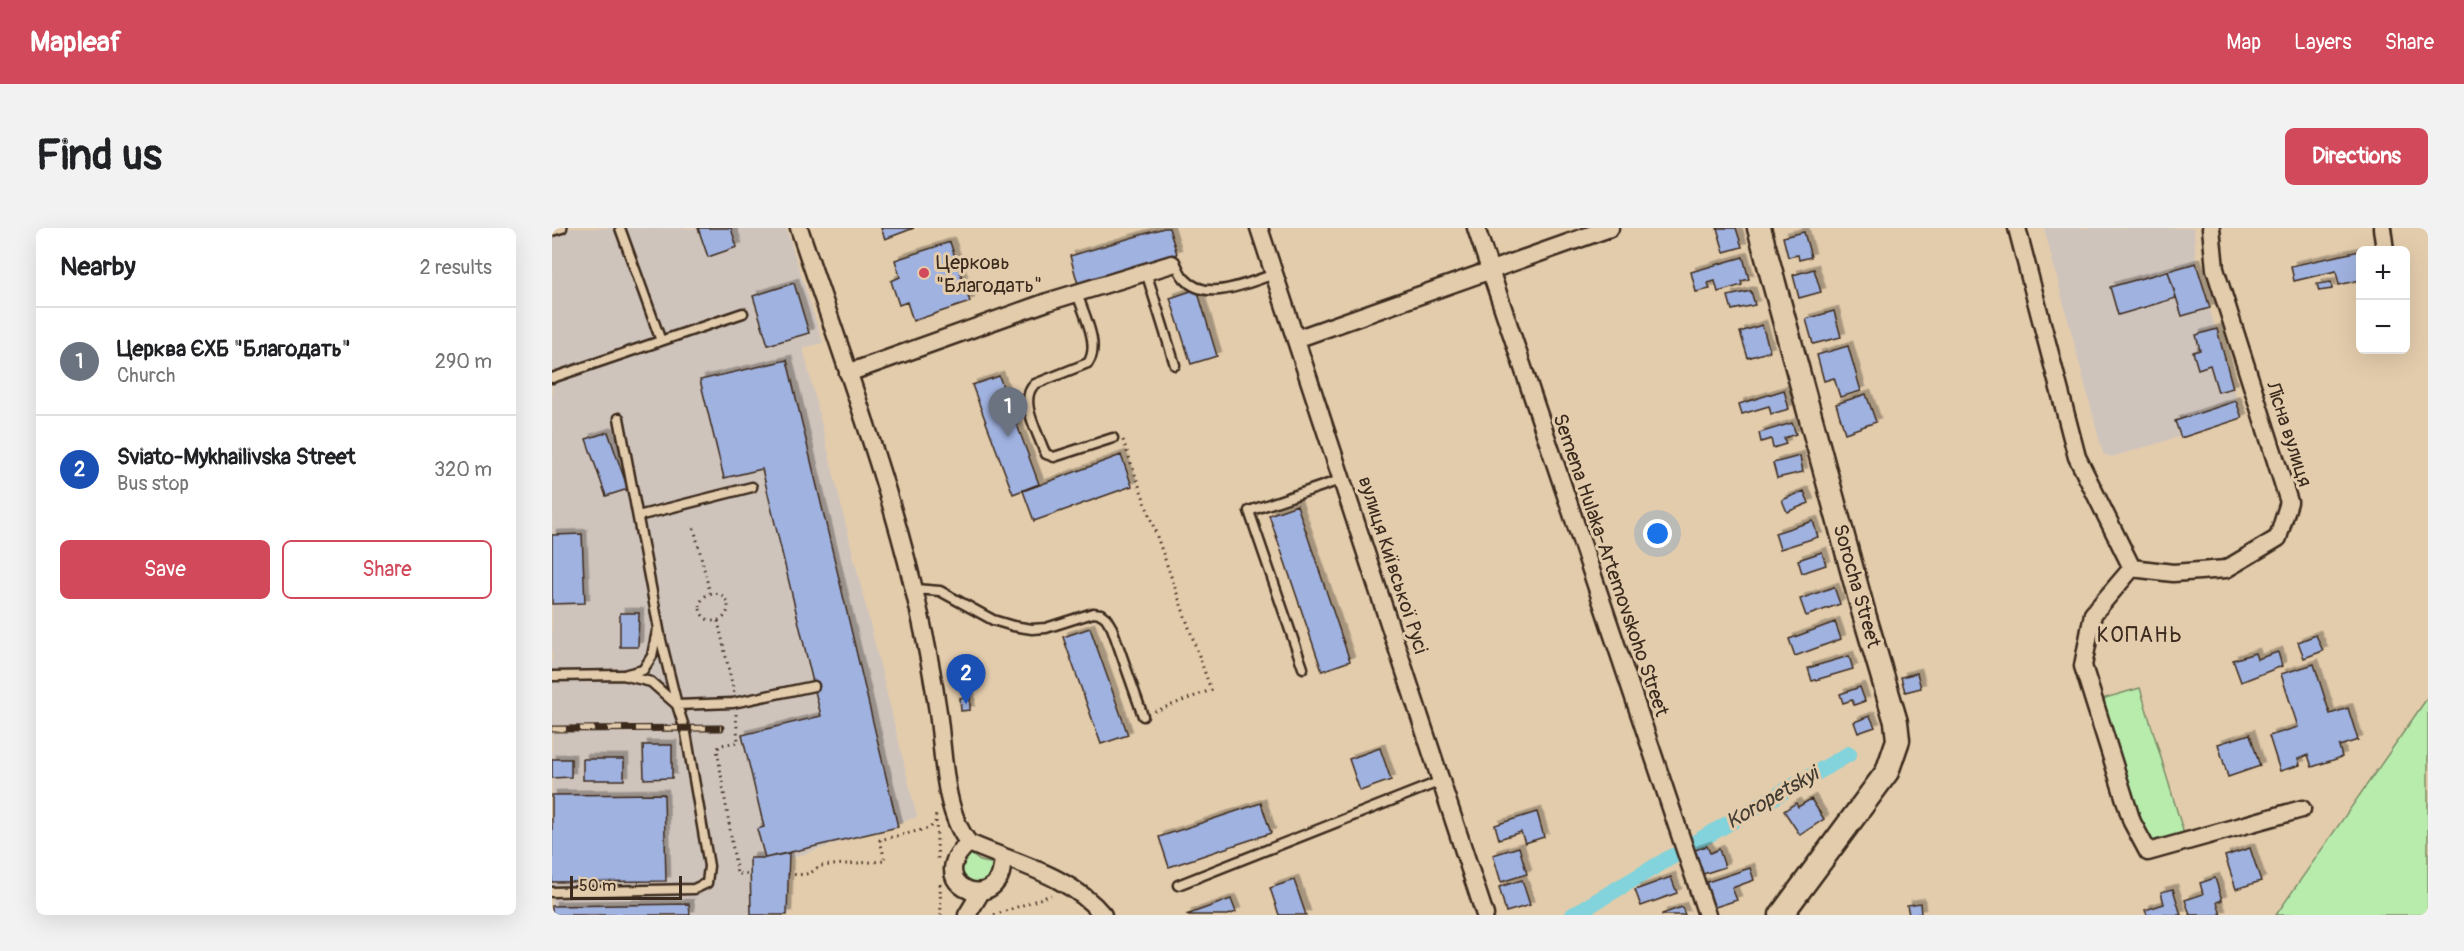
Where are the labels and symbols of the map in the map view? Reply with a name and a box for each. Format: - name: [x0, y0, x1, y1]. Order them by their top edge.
- place label: Церковь "Благодать": [936, 250, 1042, 298]
- marker: Церковь "Благодать": [917, 266, 931, 280]
- street label: Лісна вулиця: [2260, 377, 2318, 490]
- pin: 1: [988, 388, 1028, 437]
- street label: Semena Hulaka-Artemovskoho Street: [1547, 410, 1675, 721]
- street label: вулиця Київської Русі: [1353, 473, 1433, 657]
- your location: [1643, 519, 1672, 548]
- street label: Sorocha Street: [1827, 521, 1887, 652]
- district label: КОПАНЬ: [2097, 622, 2183, 649]
- pin: 2: [946, 654, 986, 704]
- water label: Koropetskyi: [1721, 759, 1826, 835]
- scale bar: [570, 873, 682, 900]

